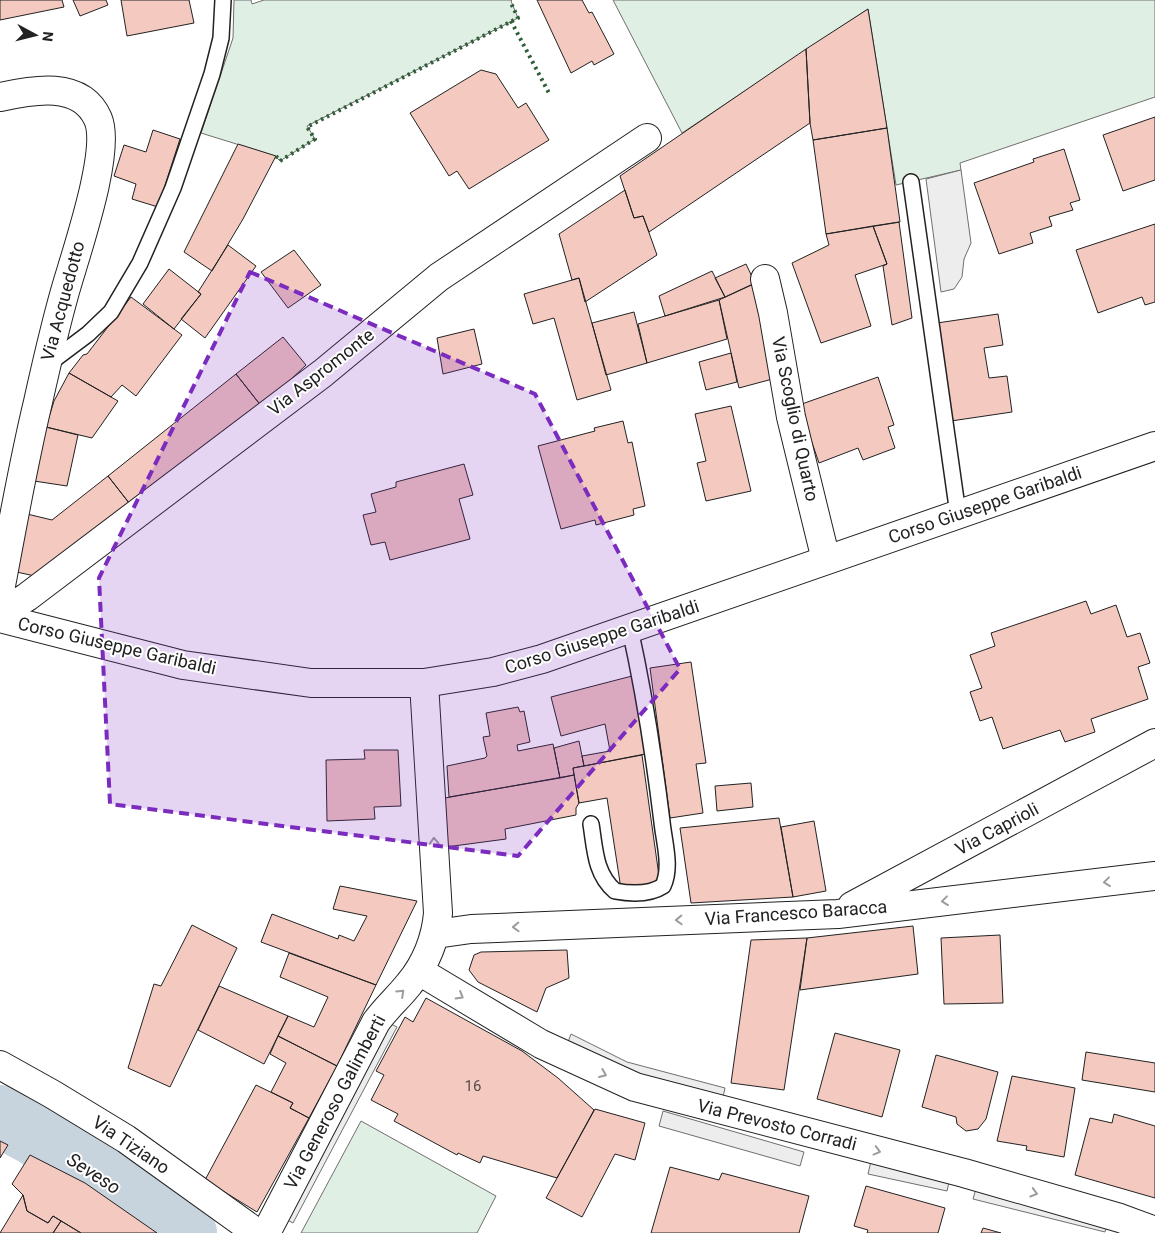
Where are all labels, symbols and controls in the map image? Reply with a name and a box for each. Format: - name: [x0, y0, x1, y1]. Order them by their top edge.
- north arrow: [10, 10, 60, 60]
- text: N: [39, 31, 56, 42]
- street label: Via Acquedotto: [36, 239, 89, 363]
- street label: Via Aspromonte: [263, 324, 378, 420]
- street label: Via Scoglio di Quarto: [768, 335, 823, 503]
- street label: Corso Giuseppe Garibaldi: [885, 462, 1084, 548]
- street label: Corso Giuseppe Garibaldi: [502, 595, 702, 678]
- street label: Corso Giuseppe Garibaldi: [16, 612, 218, 679]
- street label: Via Caprioli: [952, 798, 1042, 859]
- one-way arrow: [428, 837, 439, 845]
- one-way arrow: [1102, 876, 1110, 887]
- one-way arrow: [941, 895, 949, 906]
- street label: Via Francesco Baracca: [704, 896, 888, 929]
- one-way arrow: [674, 915, 682, 926]
- one-way arrow: [512, 922, 520, 933]
- one-way arrow: [395, 990, 404, 999]
- one-way arrow: [455, 990, 464, 1000]
- street label: Via Generoso Galimberti: [280, 1011, 390, 1193]
- one-way arrow: [598, 1067, 607, 1078]
- house number: 16: [465, 1077, 481, 1095]
- street label: Via Prevosto Corradi: [695, 1095, 859, 1154]
- street label: Via Tiziano: [89, 1111, 174, 1178]
- one-way arrow: [873, 1145, 881, 1155]
- water label: Seveso: [63, 1148, 125, 1199]
- one-way arrow: [1030, 1187, 1038, 1198]

